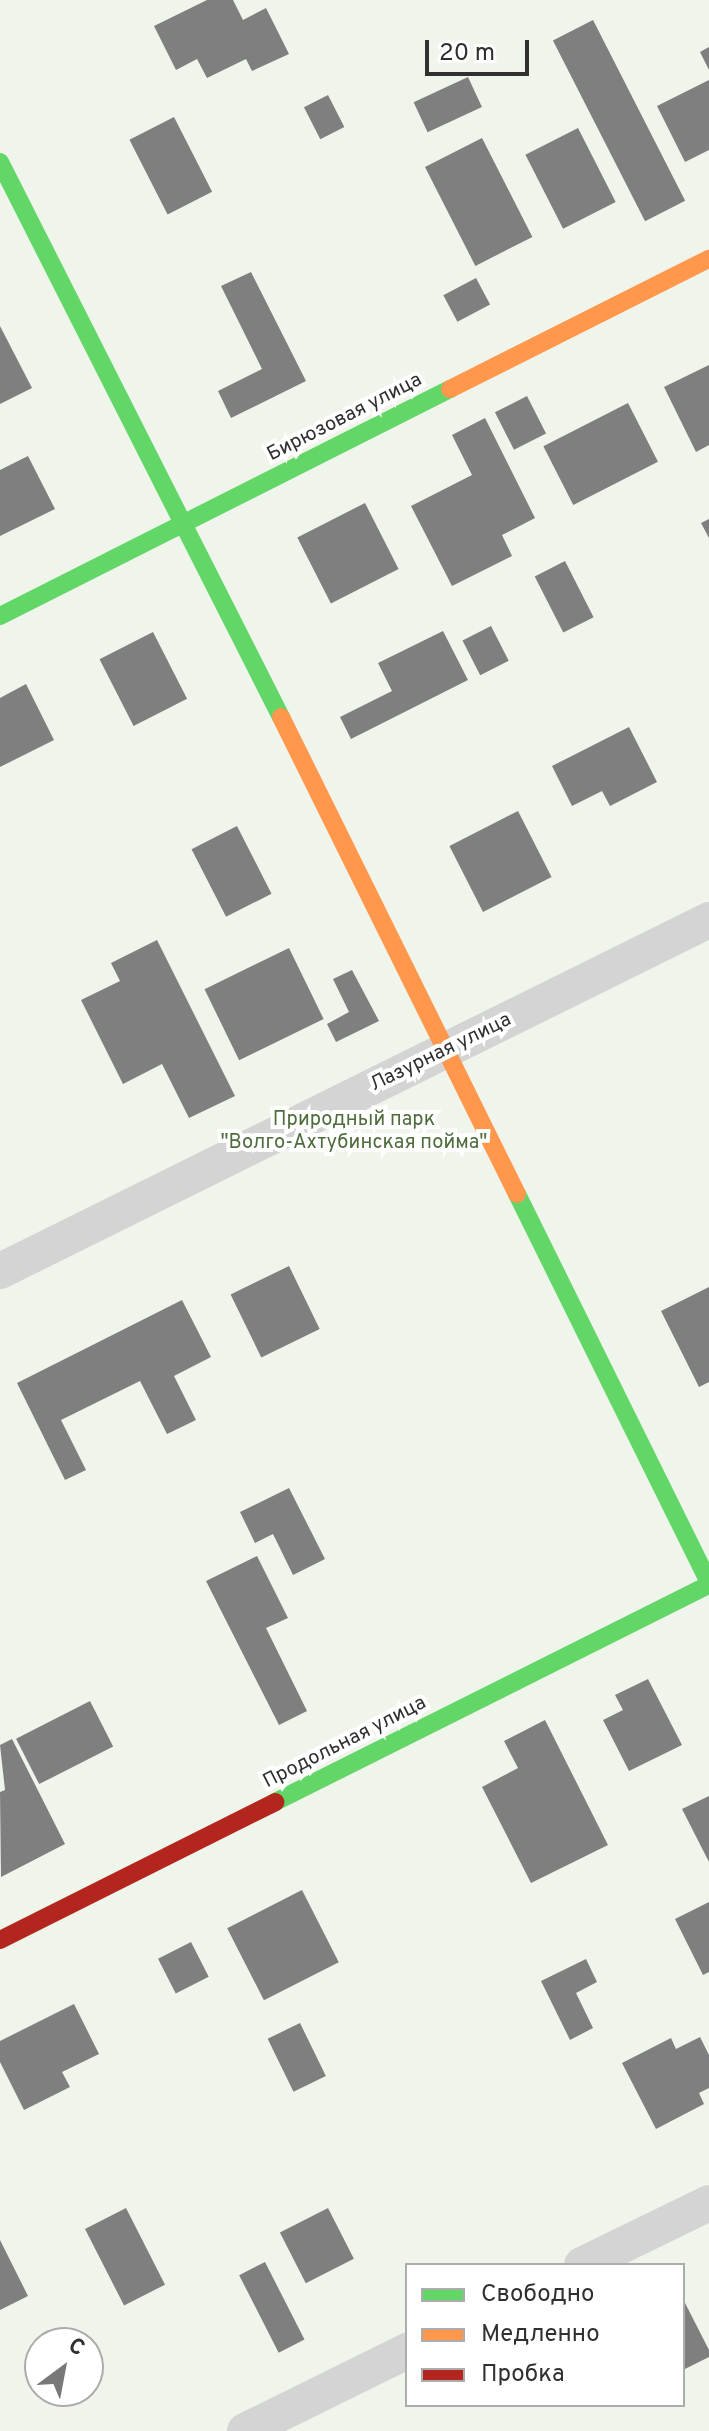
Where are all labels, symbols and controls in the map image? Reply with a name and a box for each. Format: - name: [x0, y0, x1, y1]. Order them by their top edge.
- scale bar: [429, 24, 533, 74]
- text: 20 m: [439, 39, 495, 69]
- street label: Бирюзовая улица: [264, 369, 426, 467]
- street label: Лазурная улица: [366, 1008, 516, 1098]
- park label: Природный парк "Волго-Ахтубинская пойма": [221, 1109, 487, 1156]
- street label: Продольная улица: [259, 1692, 431, 1794]
- legend: [405, 2263, 685, 2407]
- text: Свободно: [481, 2280, 594, 2310]
- text: Медленно: [481, 2320, 600, 2350]
- north arrow: [24, 2327, 104, 2407]
- text: С: [63, 2333, 89, 2363]
- text: Пробка: [481, 2360, 565, 2390]

